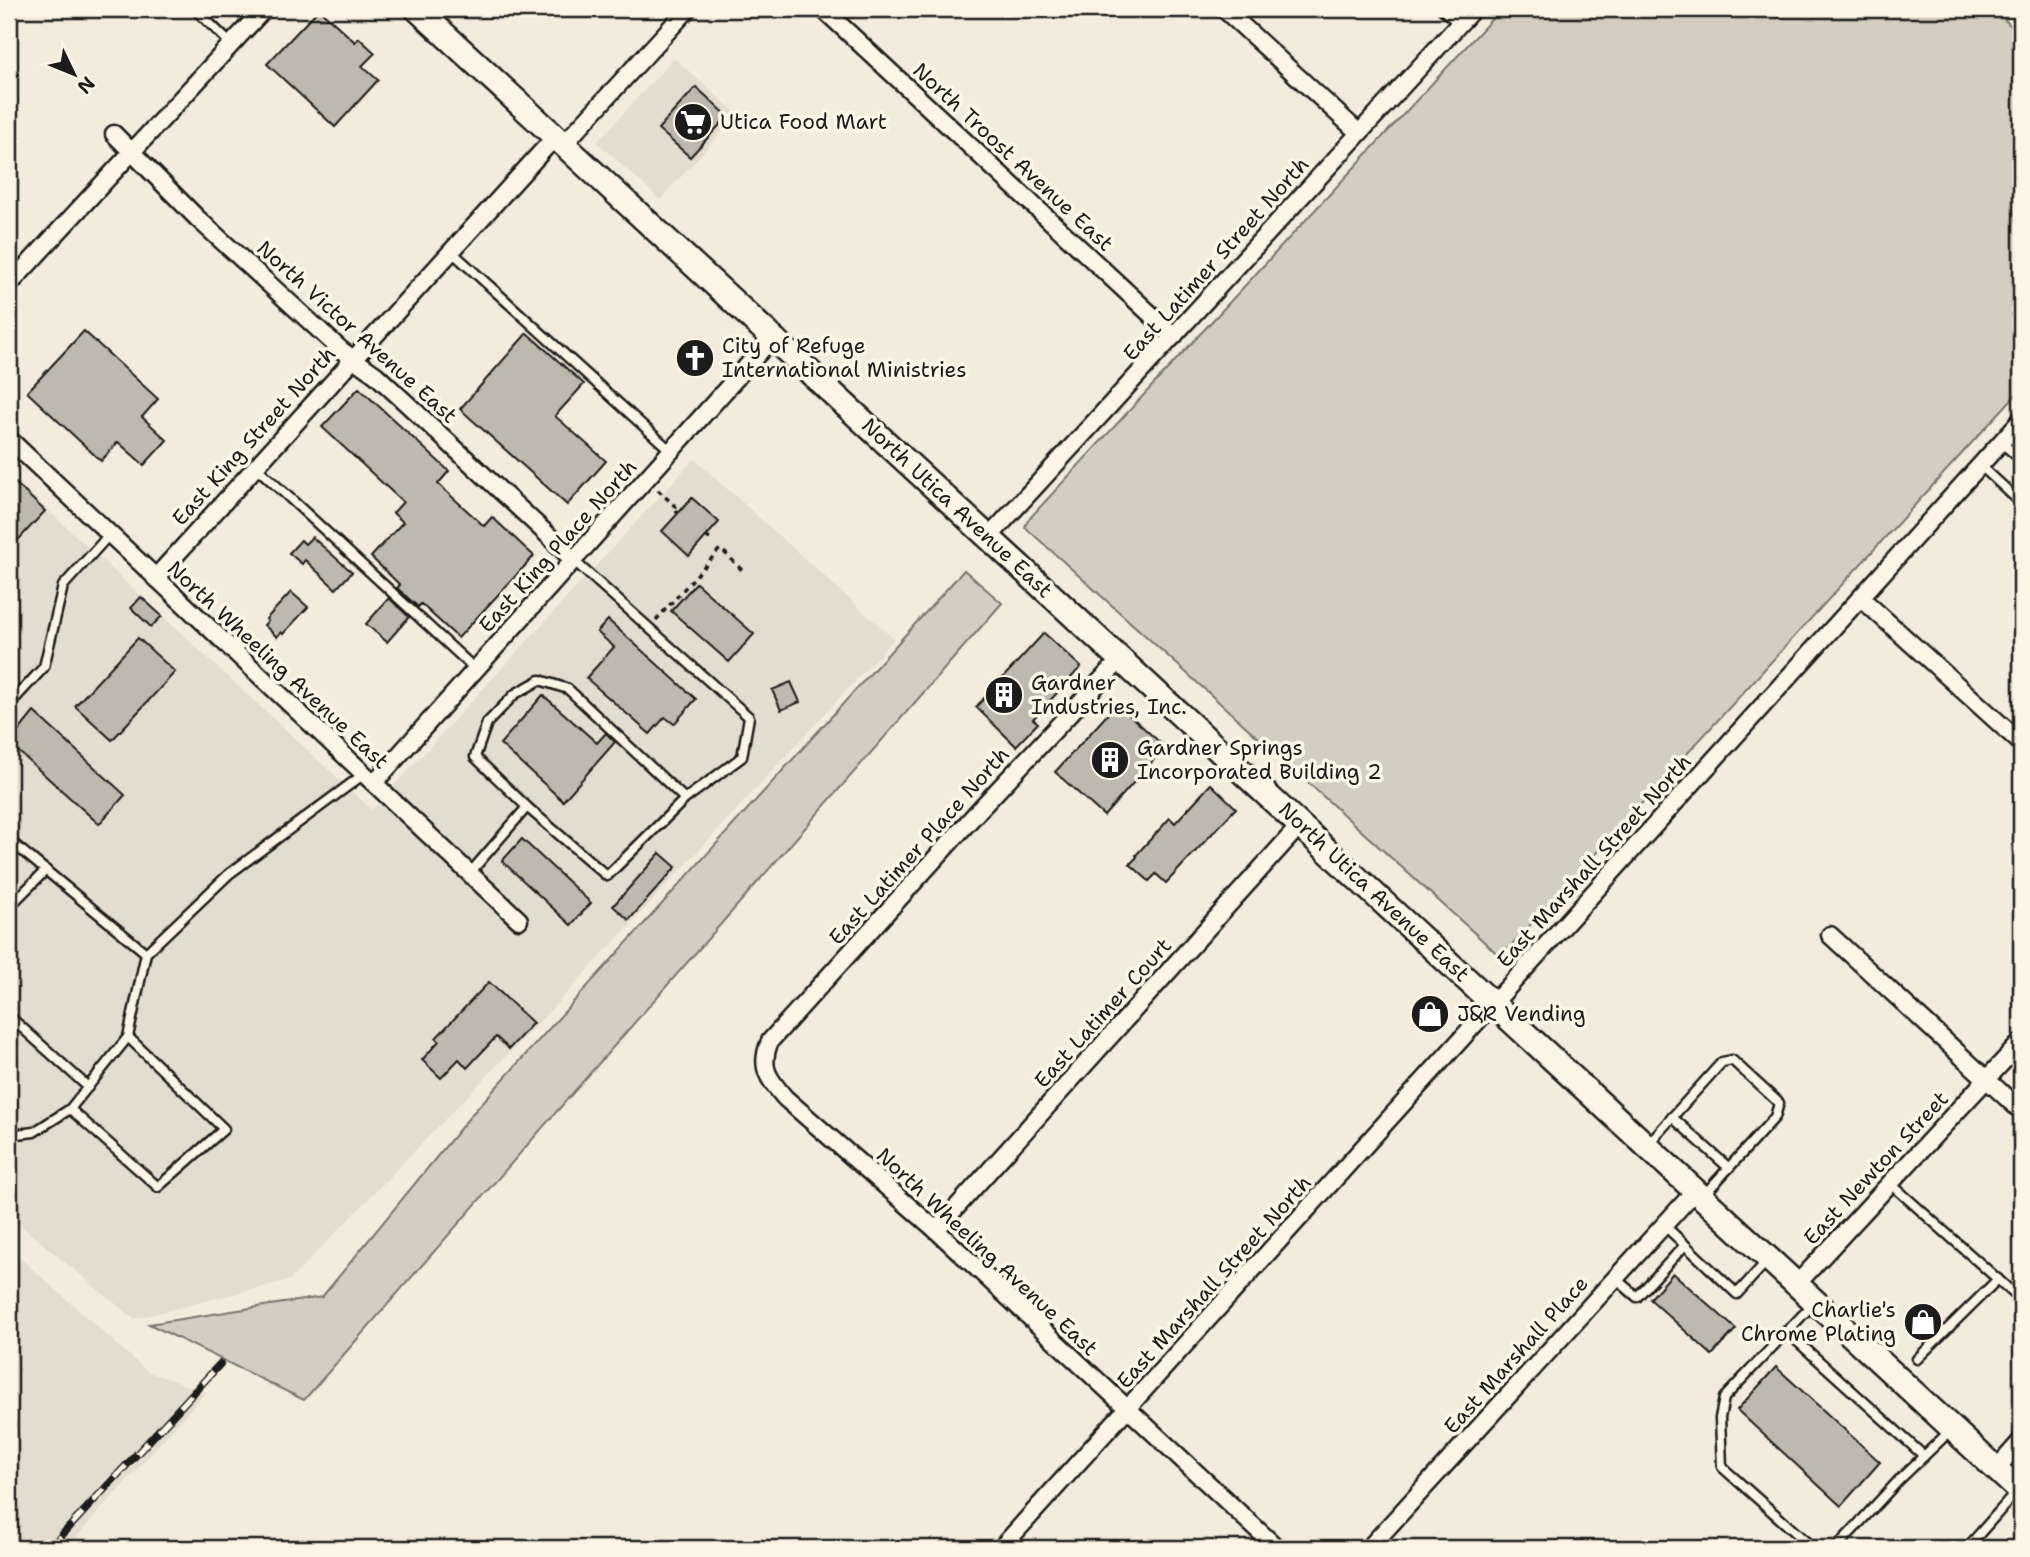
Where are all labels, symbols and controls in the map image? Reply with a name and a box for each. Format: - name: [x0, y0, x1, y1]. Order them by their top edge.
- north arrow: [38, 38, 108, 108]
- street label: North Troost Avenue East: [907, 57, 1119, 257]
- text: N: [72, 71, 100, 99]
- supermarket icon: Utica Food Mart: [672, 101, 714, 143]
- place label: Utica Food Mart: [720, 108, 887, 136]
- street label: East Latimer Street North: [1117, 151, 1315, 367]
- street label: North Victor Avenue East: [251, 234, 463, 430]
- place label: City of Refuge International Ministries: [722, 332, 967, 384]
- church icon: City of Refuge International Ministries: [674, 337, 716, 379]
- street label: East King Street North: [166, 340, 342, 532]
- street label: North Utica Avenue East: [855, 412, 1059, 604]
- street label: East King Place North: [473, 453, 643, 639]
- street label: North Wheeling Avenue East: [161, 555, 395, 775]
- place label: Gardner Industries, Inc.: [1031, 669, 1187, 721]
- building icon: Gardner Industries, Inc.: [983, 674, 1025, 716]
- place label: Gardner Springs Incorporated Building 2: [1137, 734, 1382, 786]
- building icon: Gardner Springs Incorporated Building 2: [1089, 739, 1131, 781]
- street label: East Latimer Place North: [823, 741, 1015, 951]
- street label: East Marshall Street North: [1491, 748, 1697, 974]
- street label: North Utica Avenue East: [1272, 796, 1476, 988]
- street label: East Latimer Court: [1028, 932, 1178, 1094]
- shop icon: J&R Vending: [1409, 993, 1451, 1035]
- place label: J&R Vending: [1457, 1000, 1586, 1028]
- street label: East Newton Street: [1797, 1085, 1955, 1251]
- street label: North Wheeling Avenue East: [870, 1142, 1104, 1362]
- street label: East Marshall Street North: [1111, 1169, 1317, 1395]
- street label: East Marshall Place: [1438, 1270, 1594, 1440]
- place label: Charlie's Chrome Plating: [1741, 1296, 1896, 1348]
- shop icon: Charlie's Chrome Plating: [1902, 1301, 1944, 1343]

